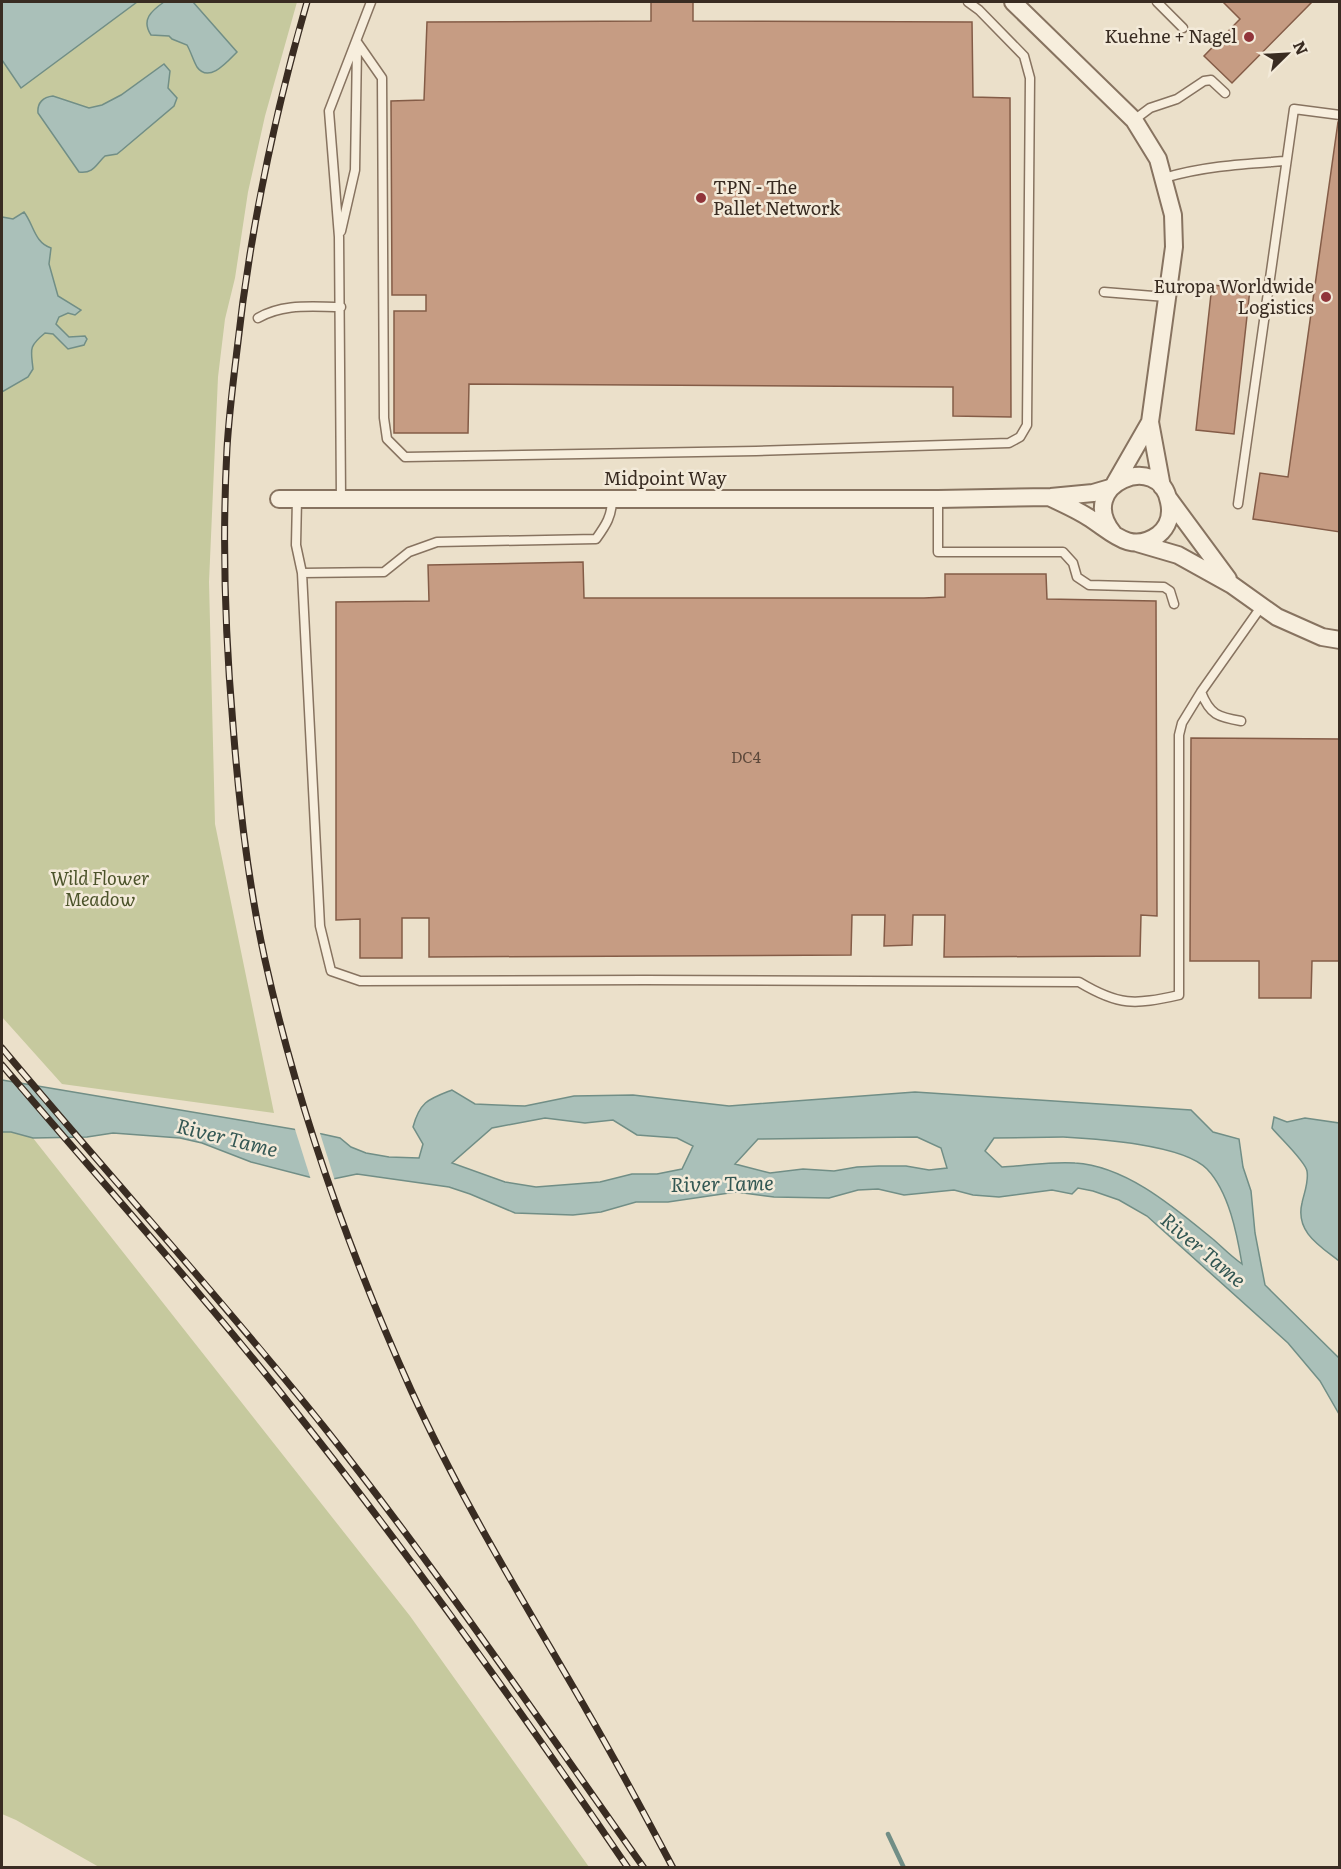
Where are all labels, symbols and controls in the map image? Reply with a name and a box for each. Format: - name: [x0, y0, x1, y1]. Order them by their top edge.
- place label: Kuehne + Nagel: [1105, 22, 1237, 49]
- north arrow: [1257, 24, 1317, 84]
- marker: Kuehne + Nagel: [1242, 30, 1256, 44]
- text: N: [1288, 36, 1315, 59]
- place label: TPN - The Pallet Network: [713, 173, 841, 221]
- marker: TPN - The Pallet Network: [694, 191, 708, 205]
- place label: Europa Worldwide Logistics: [1153, 272, 1314, 320]
- marker: Europa Worldwide Logistics: [1319, 290, 1333, 304]
- street label: Midpoint Way: [603, 464, 727, 491]
- house number: DC4: [731, 745, 761, 768]
- park label: Wild Flower Meadow: [50, 864, 150, 912]
- water label: River Tame: [174, 1109, 281, 1163]
- water label: River Tame: [670, 1166, 774, 1198]
- water label: River Tame: [1155, 1204, 1253, 1293]

